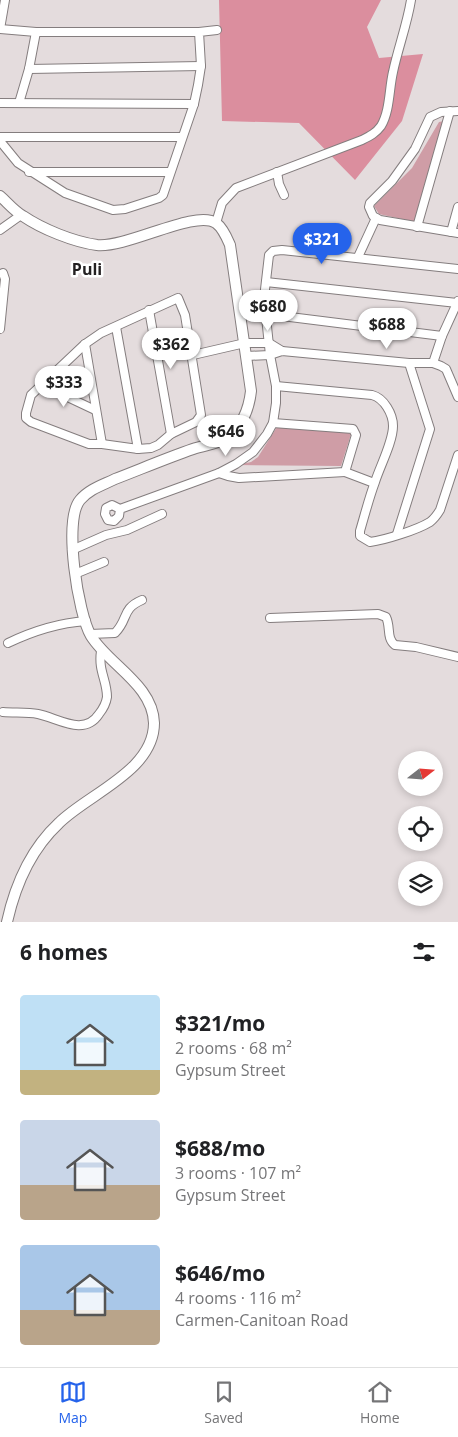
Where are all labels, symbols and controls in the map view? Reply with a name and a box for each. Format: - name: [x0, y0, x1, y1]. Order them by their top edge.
- pin: $321: [292, 222, 352, 265]
- text: $321: [304, 228, 340, 250]
- district label: Puli: [72, 258, 102, 280]
- pin: $680: [238, 290, 298, 332]
- text: $680: [250, 295, 286, 317]
- pin: $688: [357, 308, 417, 350]
- text: $688: [369, 313, 405, 335]
- pin: $362: [141, 328, 201, 370]
- text: $362: [153, 333, 189, 355]
- pin: $333: [34, 366, 94, 408]
- text: $333: [46, 371, 82, 393]
- pin: $646: [196, 414, 256, 457]
- text: $646: [208, 420, 244, 442]
- north arrow: [398, 751, 442, 796]
- map controls: [398, 751, 443, 906]
- button: locate: [398, 806, 443, 851]
- button: layers: [398, 861, 443, 906]
- text: 6 homes: [20, 938, 108, 966]
- icon: filters: [410, 938, 438, 966]
- text: $321/mo: [175, 1009, 265, 1037]
- icon: home: [60, 1015, 120, 1075]
- text: 2 rooms · 68 m²: [175, 1037, 292, 1059]
- text: Gypsum Street: [175, 1059, 286, 1081]
- text: $688/mo: [175, 1134, 265, 1162]
- icon: home: [60, 1140, 120, 1200]
- text: 3 rooms · 107 m²: [175, 1162, 301, 1184]
- text: Gypsum Street: [175, 1184, 286, 1206]
- text: $646/mo: [175, 1259, 265, 1287]
- icon: home: [60, 1265, 120, 1325]
- text: 4 rooms · 116 m²: [175, 1287, 301, 1309]
- text: Carmen-Canitoan Road: [175, 1309, 348, 1331]
- tab: Map: [58, 1378, 87, 1427]
- tab: Saved: [204, 1378, 243, 1427]
- tab: Home: [360, 1378, 400, 1427]

